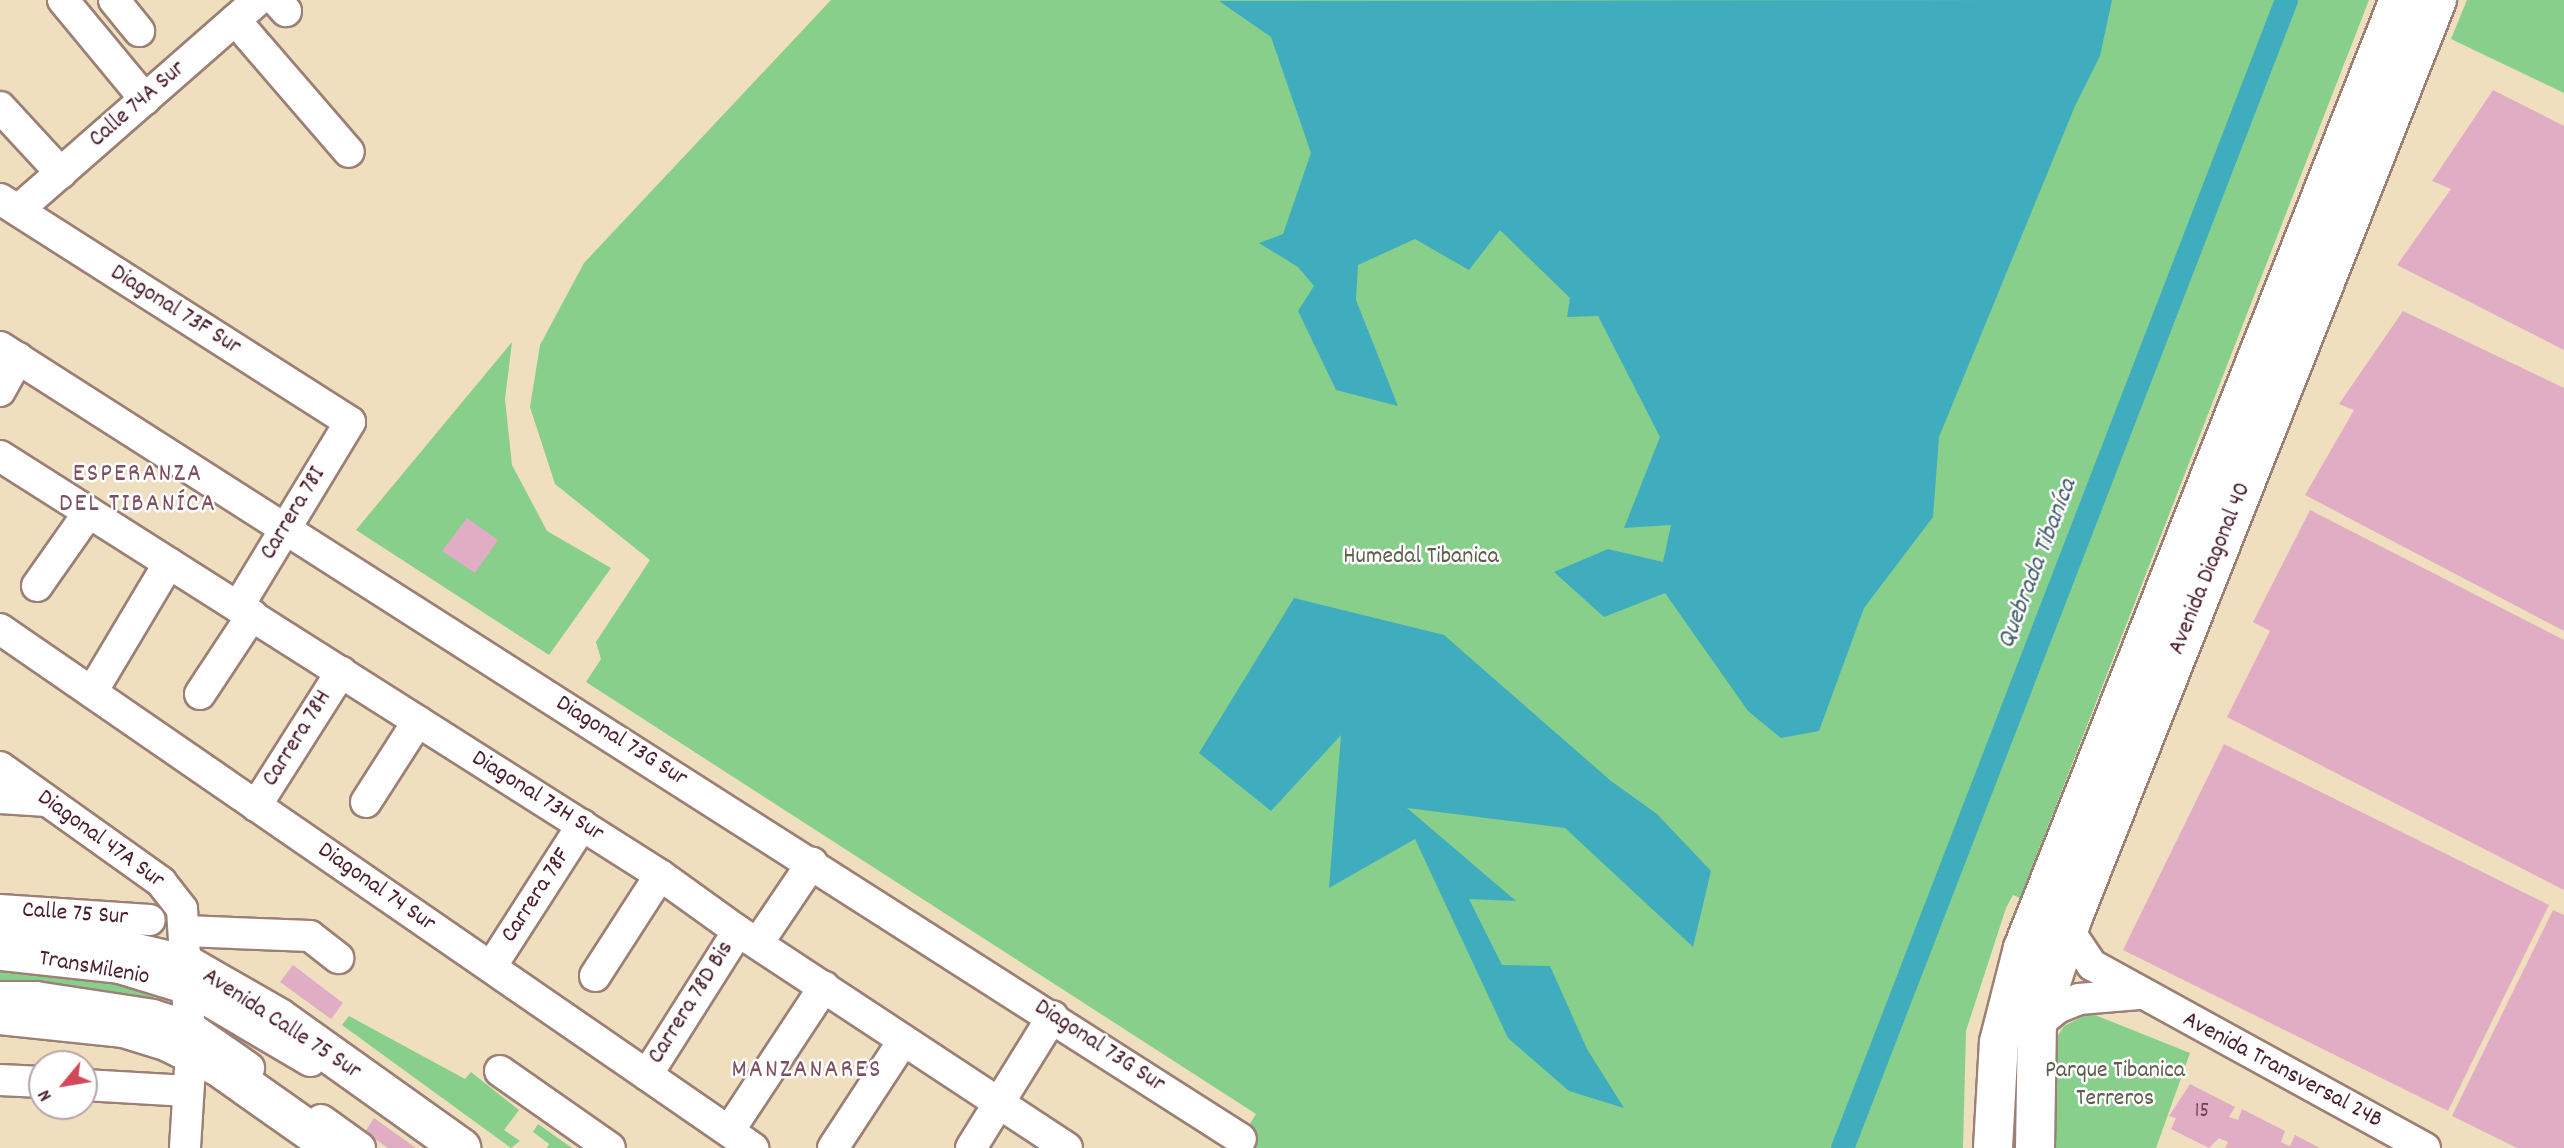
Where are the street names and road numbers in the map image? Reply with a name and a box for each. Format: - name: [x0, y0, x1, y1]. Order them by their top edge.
- street label: Calle 74A Sur: [84, 55, 192, 155]
- street label: Diagonal 73F Sur: [104, 259, 246, 363]
- street label: Carrera 78I: [255, 462, 333, 566]
- street label: Avenida Diagonal 40: [2163, 479, 2259, 659]
- street label: Carrera 78H: [257, 685, 339, 793]
- street label: Diagonal 73G Sur: [550, 690, 692, 794]
- street label: Diagonal 73H Sur: [466, 745, 608, 849]
- street label: Diagonal 47A Sur: [31, 784, 169, 896]
- street label: Diagonal 74 Sur: [312, 837, 440, 939]
- street label: Carrera 78F: [496, 843, 578, 949]
- street label: Calle 75 Sur: [21, 897, 129, 933]
- street label: Carrera 78D Bis: [643, 936, 741, 1070]
- street label: TransMilenio: [36, 945, 152, 993]
- street label: Avenida Calle 75 Sur: [196, 963, 366, 1087]
- street label: Diagonal 73G Sur: [1028, 994, 1170, 1100]
- street label: Avenida Transversal 24B: [2177, 1006, 2387, 1136]

